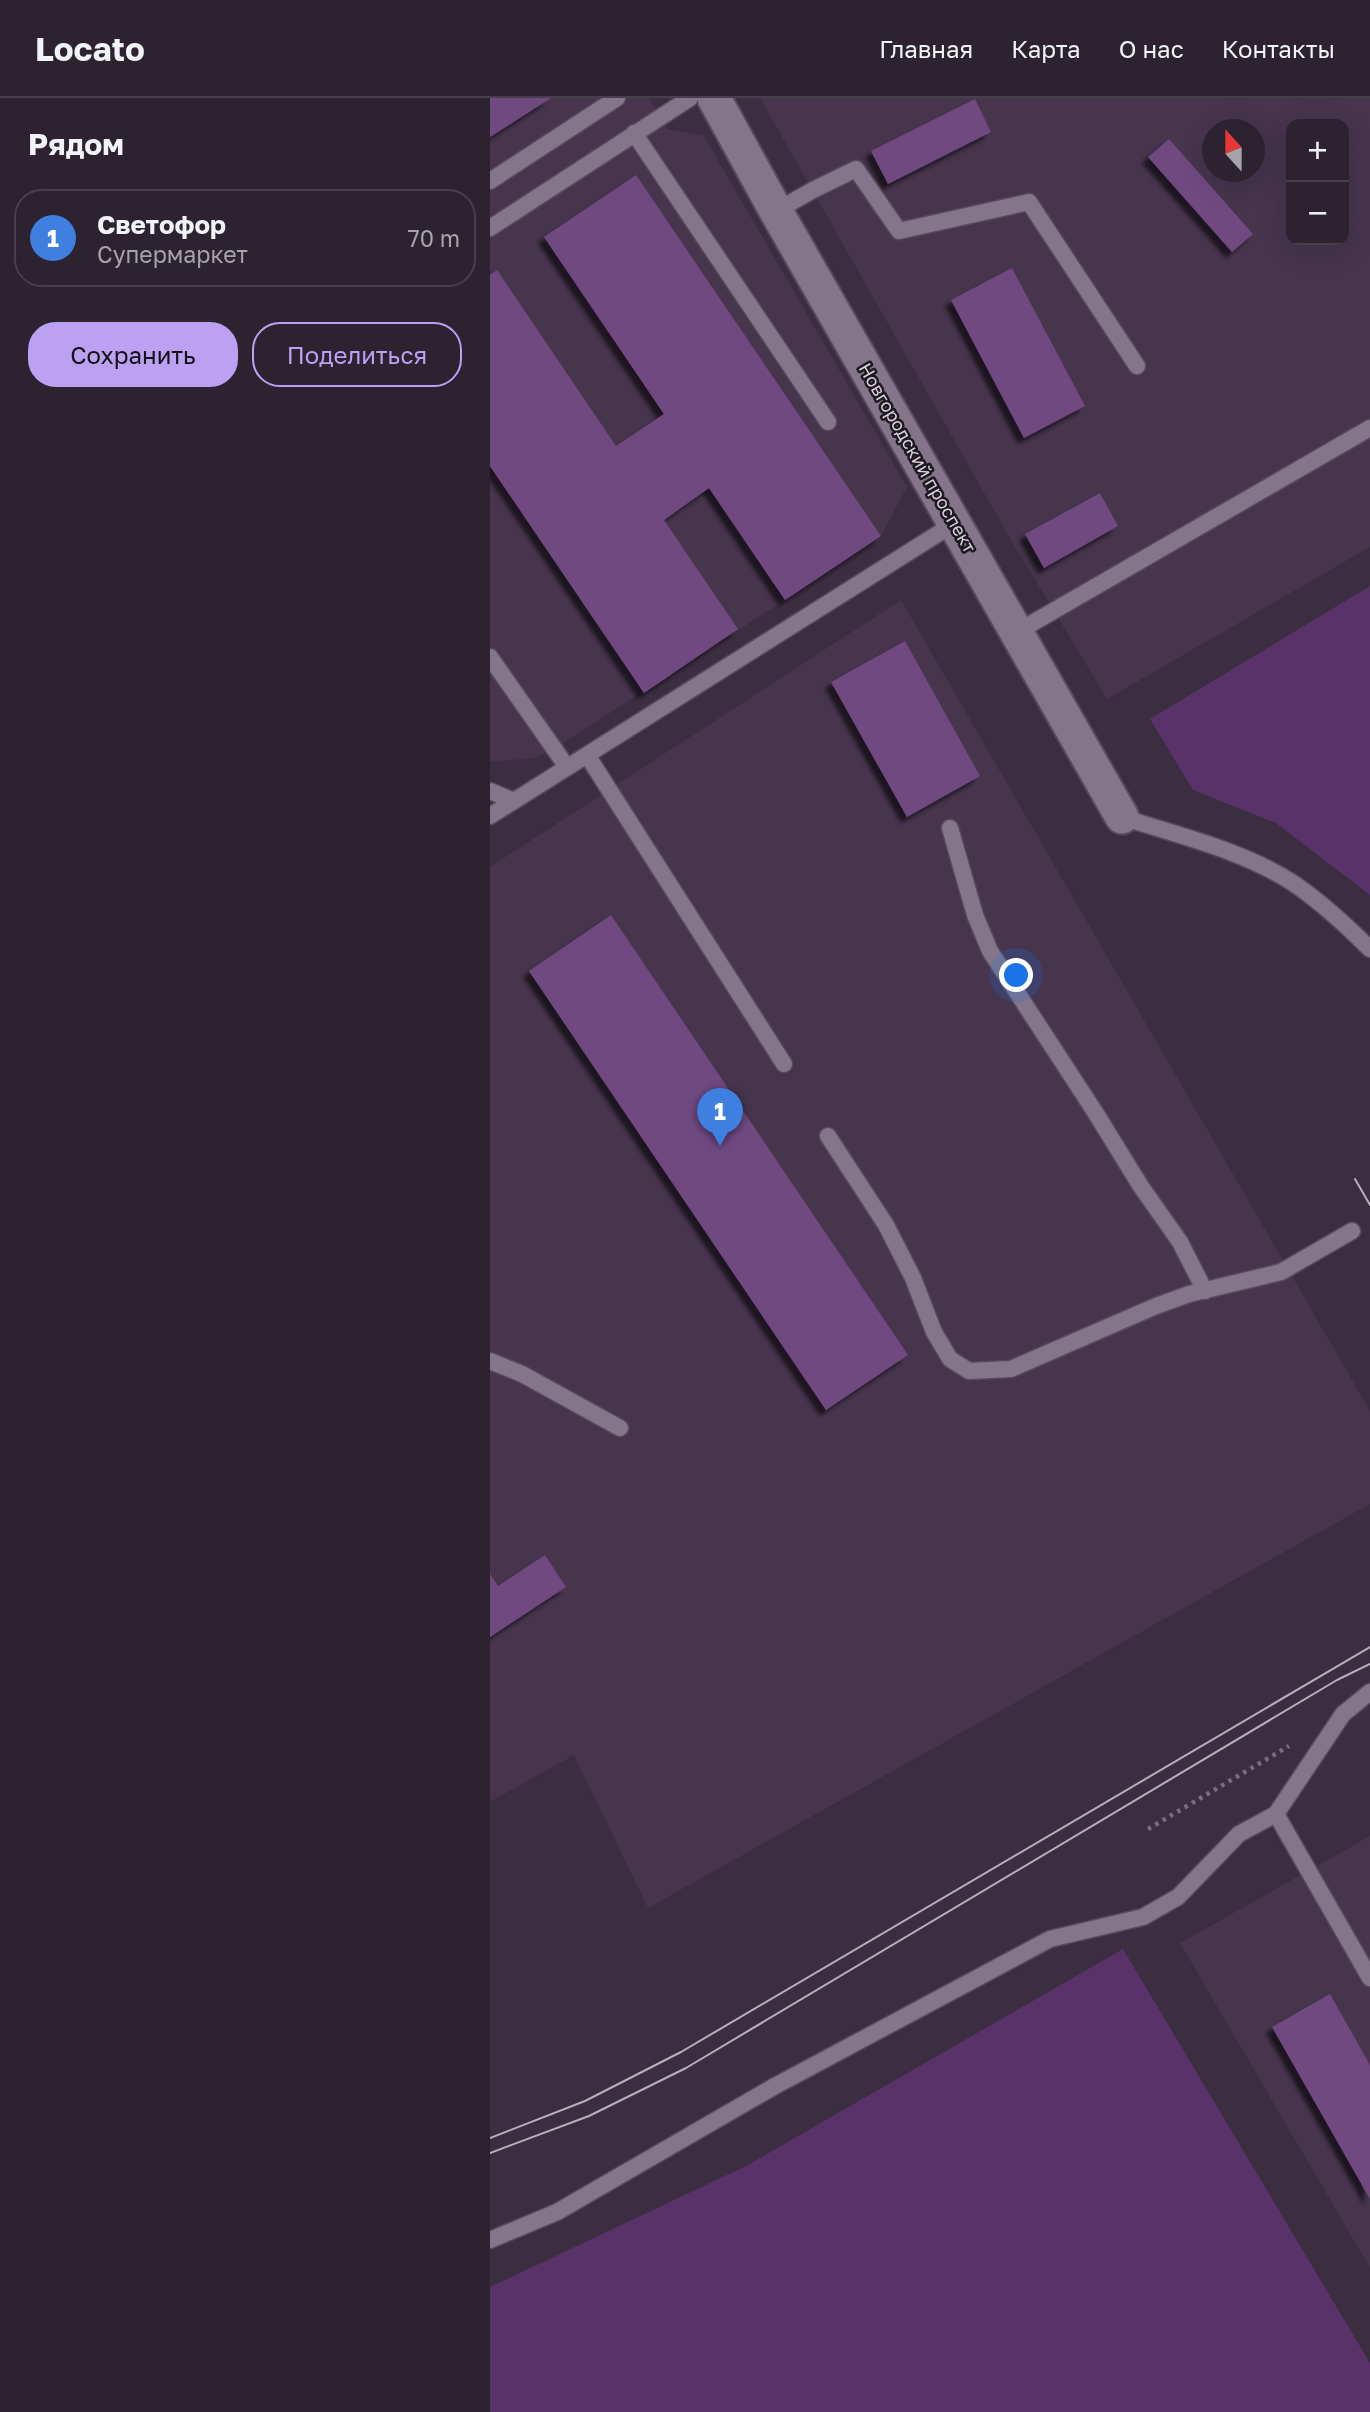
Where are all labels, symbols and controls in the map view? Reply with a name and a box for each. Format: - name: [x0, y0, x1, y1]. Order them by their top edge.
- text: Locato: [35, 29, 145, 68]
- text: Главная: [879, 34, 973, 63]
- text: Карта: [1011, 34, 1081, 63]
- text: О нас: [1119, 34, 1184, 63]
- text: Контакты: [1222, 34, 1335, 63]
- north arrow: [1202, 119, 1265, 182]
- map controls: [1286, 119, 1349, 245]
- button: +: [1286, 119, 1349, 182]
- text: Рядом: [28, 126, 124, 162]
- button: −: [1286, 182, 1349, 245]
- text: Светофор: [97, 209, 226, 240]
- text: 1: [47, 224, 59, 252]
- text: 70 m: [407, 224, 460, 252]
- text: Супермаркет: [97, 240, 248, 268]
- button: Сохранить: [28, 322, 238, 387]
- button: Поделиться: [252, 322, 462, 387]
- street label: Новгородский проспект: [854, 359, 981, 557]
- your location: [999, 958, 1033, 992]
- pin: 1: [697, 1088, 743, 1146]

